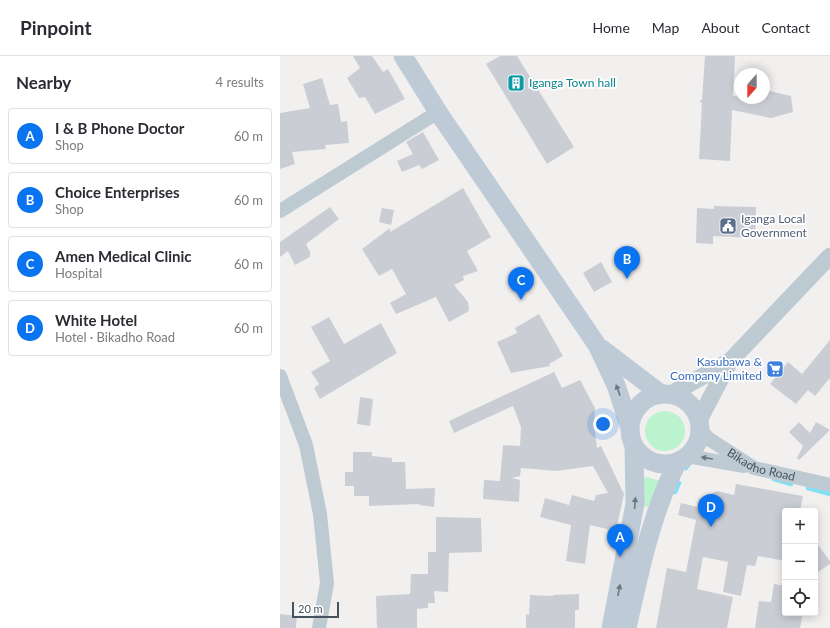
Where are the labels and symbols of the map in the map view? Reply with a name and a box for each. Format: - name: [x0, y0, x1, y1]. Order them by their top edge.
- north arrow: [734, 68, 770, 104]
- building icon: Iganga Town hall: [506, 73, 526, 93]
- place label: Iganga Town hall: [529, 75, 616, 90]
- place label: Iganga Local Government: [741, 211, 808, 240]
- public building icon: Iganga Local Government: [718, 216, 738, 236]
- pin: B: [614, 246, 640, 279]
- pin: C: [508, 267, 534, 300]
- place label: Kasubawa & Company Limited: [670, 354, 762, 383]
- supermarket icon: Kasubawa & Company Limited: [765, 359, 785, 379]
- one-way arrow: [615, 384, 621, 396]
- your location: [593, 414, 613, 434]
- street label: Bikadho Road: [725, 445, 797, 484]
- one-way arrow: [701, 455, 713, 461]
- pin: D: [698, 494, 724, 527]
- one-way arrow: [631, 496, 638, 509]
- pin: A: [607, 524, 633, 557]
- one-way arrow: [616, 584, 622, 596]
- scale bar: [292, 600, 339, 619]

